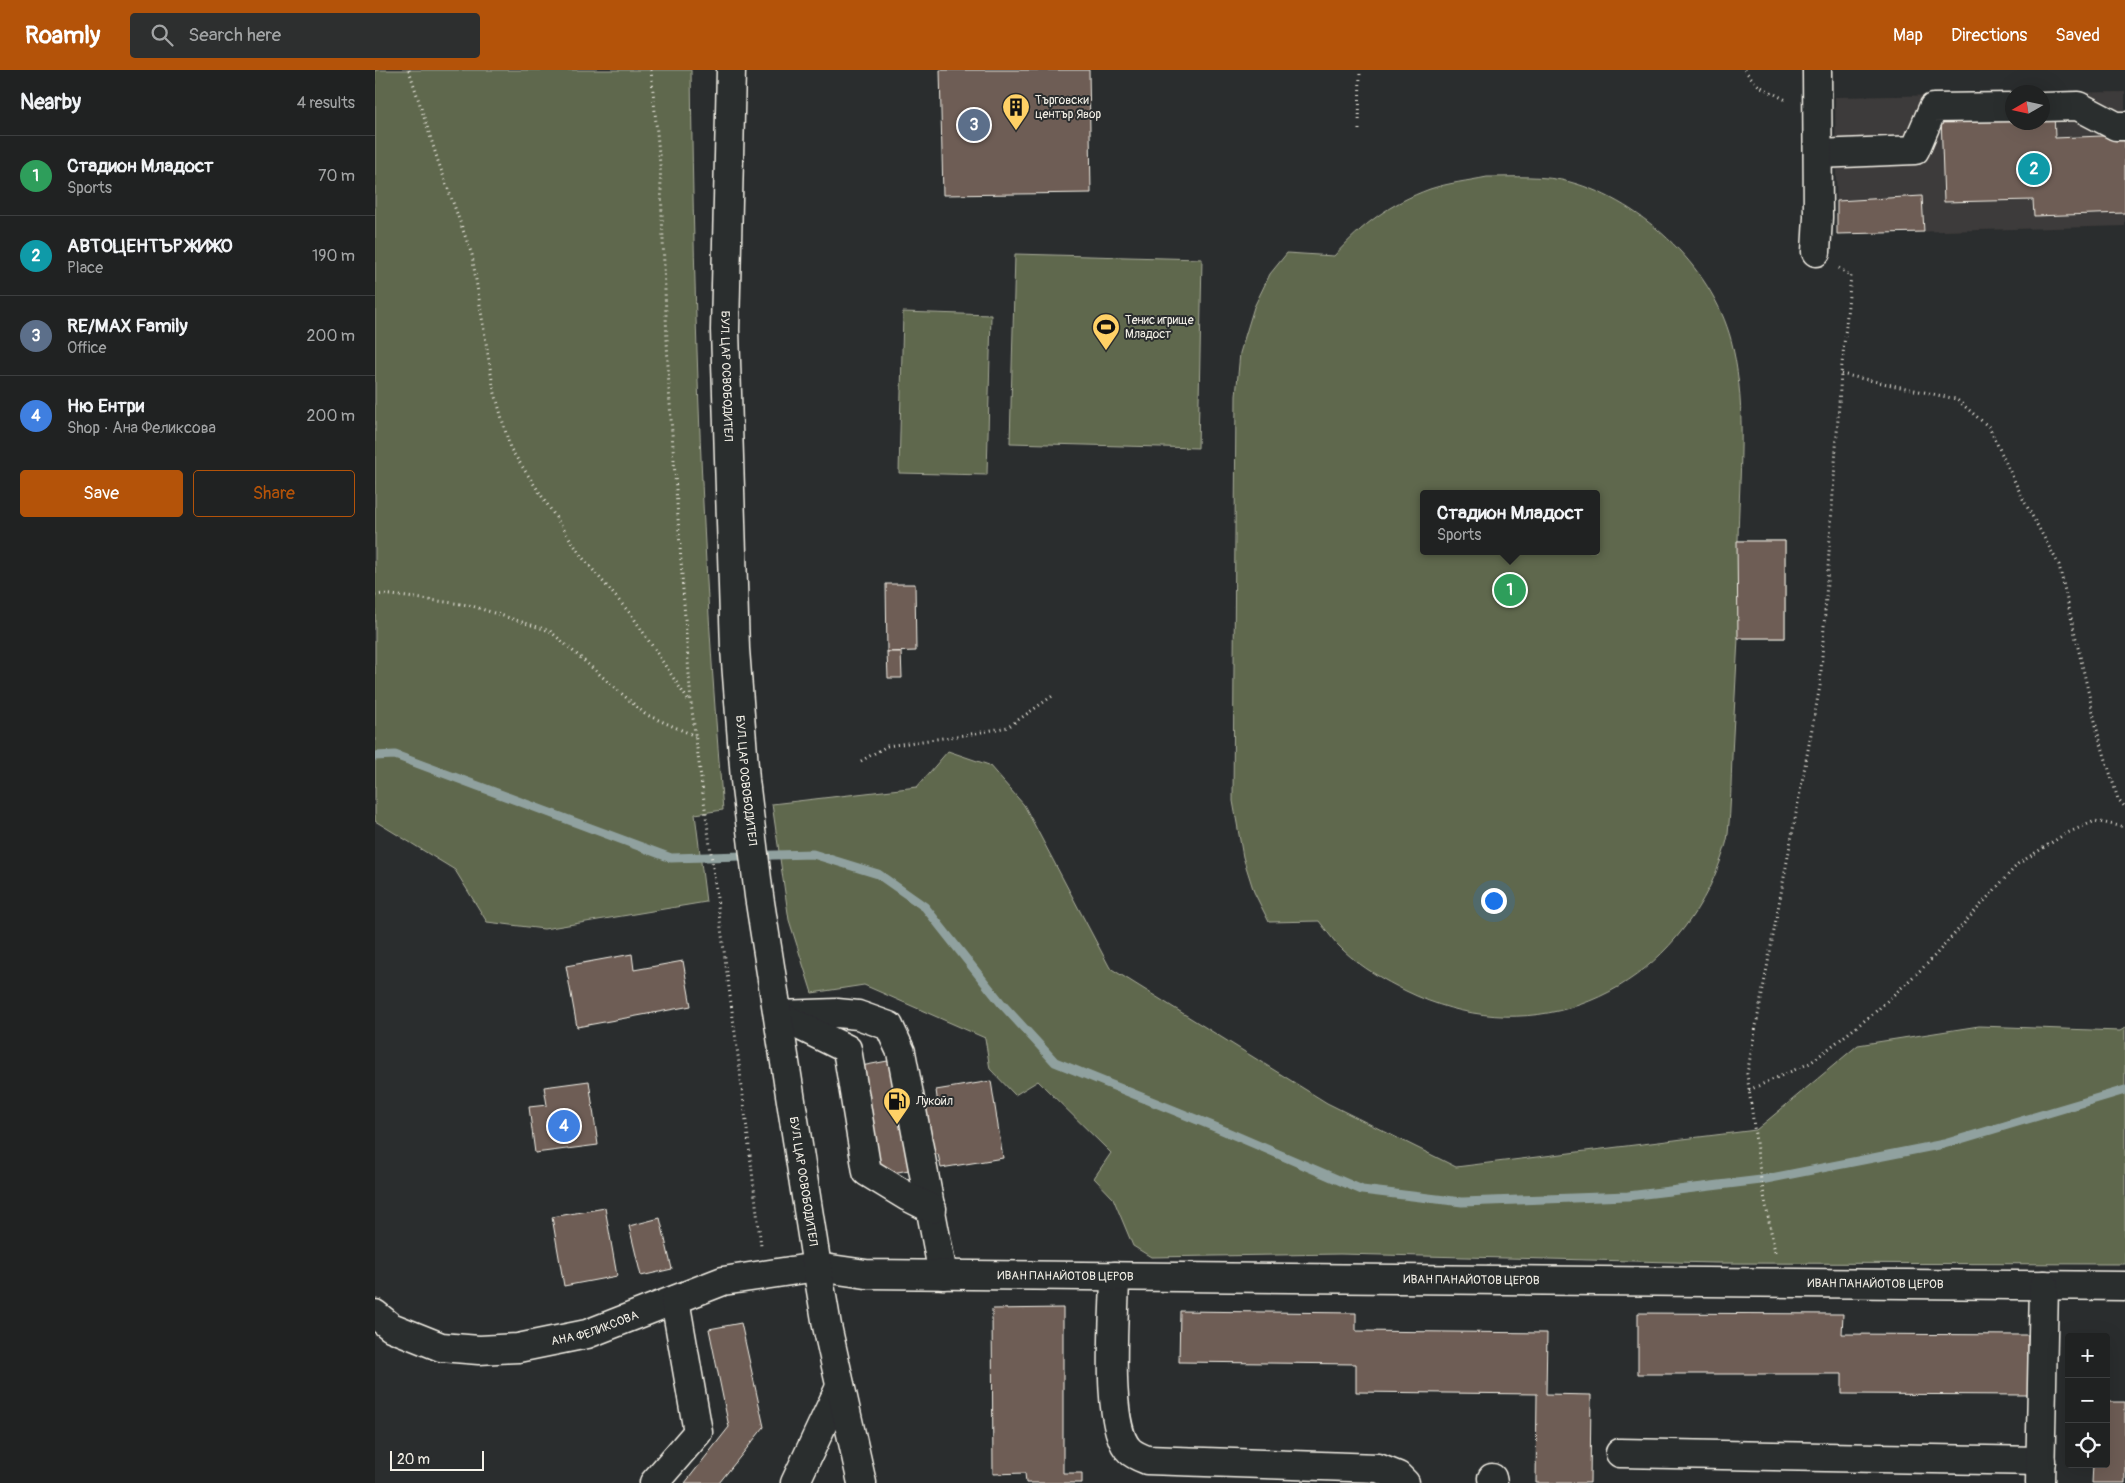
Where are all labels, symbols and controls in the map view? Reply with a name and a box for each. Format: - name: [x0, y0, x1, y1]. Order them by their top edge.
- search box: [130, 13, 480, 58]
- text: Roamly: [25, 21, 100, 50]
- icon: search: [148, 21, 176, 49]
- text: Search here: [188, 23, 281, 47]
- text: Map: [1893, 24, 1923, 47]
- text: Directions: [1951, 24, 2027, 47]
- text: Saved: [2055, 24, 2100, 47]
- north arrow: [2005, 85, 2050, 130]
- text: Nearby: [20, 89, 81, 116]
- building icon: Търговски център Явор: [1001, 92, 1031, 131]
- text: 4 results: [297, 93, 355, 113]
- place label: Търговски център Явор: [1035, 93, 1101, 122]
- pin: 3: [958, 106, 990, 144]
- pin: 2: [2018, 150, 2050, 188]
- text: Стадион Младост: [67, 154, 214, 178]
- text: 1: [33, 166, 39, 186]
- text: 70 m: [318, 166, 355, 186]
- text: Sports: [67, 178, 112, 198]
- text: АВТОЦЕНТЪР ЖИЖО: [67, 234, 233, 258]
- text: 2: [32, 246, 40, 266]
- text: 190 m: [312, 246, 355, 266]
- text: Place: [67, 258, 103, 278]
- street label: БУЛ. ЦАР ОСВОБОДИТЕЛ: [717, 310, 736, 442]
- sports icon: Тенис игрище Младост: [1091, 312, 1121, 351]
- place label: Тенис игрище Младост: [1125, 313, 1194, 342]
- text: RE/MAX Family: [67, 314, 188, 338]
- text: 3: [32, 326, 40, 346]
- text: 200 m: [307, 326, 355, 346]
- text: Office: [67, 338, 107, 358]
- text: Ню Ентри: [67, 394, 144, 418]
- text: 4: [31, 406, 41, 426]
- text: 200 m: [307, 406, 355, 426]
- text: Shop · Ана Феликсова: [67, 418, 216, 438]
- button: Save: [20, 470, 183, 517]
- button: Share: [193, 470, 355, 517]
- popup: [1420, 490, 1600, 555]
- text: Стадион Младост: [1437, 501, 1583, 525]
- text: Sports: [1437, 525, 1481, 545]
- pin: 1: [1494, 571, 1526, 609]
- street label: БУЛ. ЦАР ОСВОБОДИТЕЛ: [733, 715, 760, 847]
- your location: [1481, 888, 1507, 914]
- fuel station icon: Лукойл: [882, 1086, 912, 1125]
- place label: Лукойл: [915, 1094, 953, 1109]
- pin: 4: [548, 1107, 580, 1145]
- street label: БУЛ. ЦАР ОСВОБОДИТЕЛ: [786, 1115, 821, 1248]
- street label: ИВАН ПАНАЙОТОВ ЦЕРОВ: [997, 1268, 1134, 1284]
- street label: ИВАН ПАНАЙОТОВ ЦЕРОВ: [1403, 1272, 1540, 1288]
- street label: ИВАН ПАНАЙОТОВ ЦЕРОВ: [1807, 1275, 1944, 1292]
- street label: АНА ФЕЛИКСОВА: [550, 1307, 641, 1349]
- map controls: [2065, 1333, 2110, 1468]
- button: +: [2065, 1333, 2110, 1378]
- button: −: [2065, 1378, 2110, 1423]
- button: locate: [2065, 1423, 2110, 1468]
- scale bar: [390, 1448, 484, 1471]
- text: 20 m: [397, 1451, 430, 1468]

